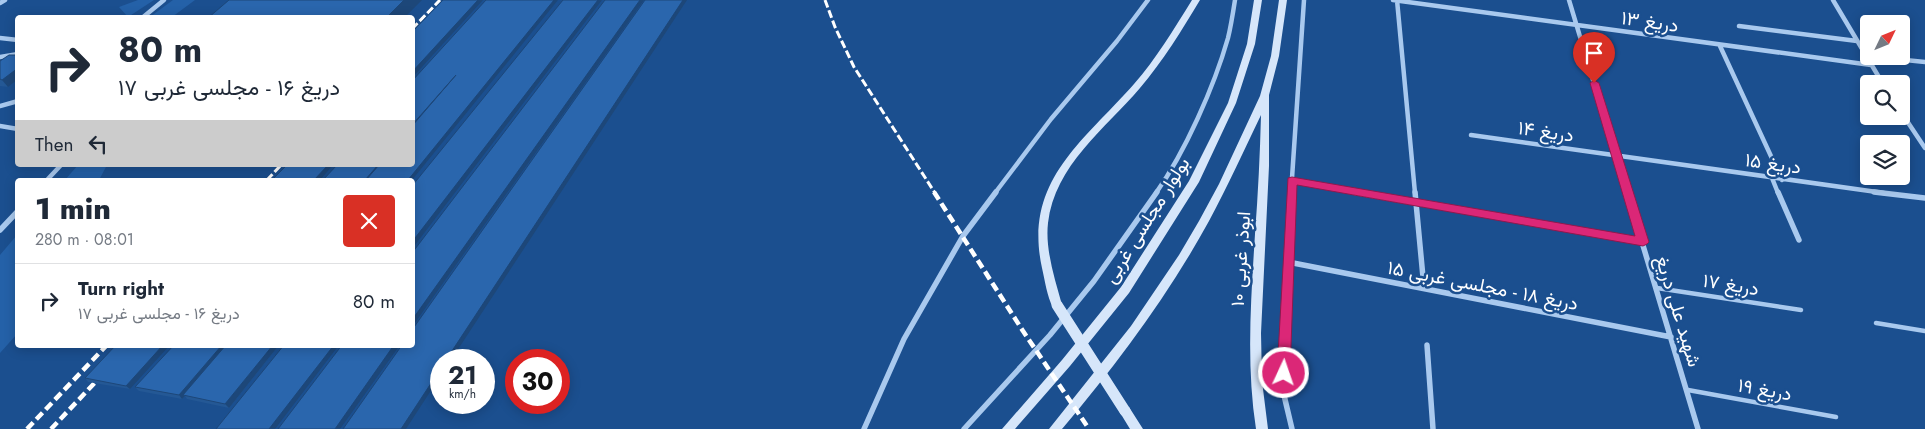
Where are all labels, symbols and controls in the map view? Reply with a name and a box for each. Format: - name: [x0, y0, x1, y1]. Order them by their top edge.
- street label: دریغ ۱۳: [1620, 4, 1680, 39]
- north arrow: [1860, 15, 1910, 65]
- map controls: [1860, 15, 1910, 185]
- text: 80 m: [118, 25, 202, 75]
- pin: [1573, 32, 1615, 83]
- icon: right: [35, 35, 100, 100]
- icon: arrive: [1580, 39, 1608, 67]
- text: دریغ ۱۶ - مجلسی غربی ۱۷: [118, 71, 340, 103]
- button: search: [1860, 75, 1910, 125]
- street label: دریغ ۱۴: [1516, 114, 1576, 149]
- icon: left: [84, 130, 112, 158]
- text: Then: [35, 131, 74, 158]
- button: layers: [1860, 135, 1910, 185]
- street label: دریغ ۱۵: [1743, 146, 1803, 181]
- street label: بولوار مجلسی غربی: [1097, 152, 1196, 289]
- text: 1 min: [35, 187, 111, 230]
- button: close: [343, 195, 395, 247]
- street label: ابوذر غربی ۱۰: [1224, 210, 1257, 308]
- text: 280 m · 08:01: [35, 228, 134, 251]
- street label: شهید علی دریغ: [1649, 252, 1708, 370]
- street label: دریغ ۱۸ - مجلسی غربی ۱۵: [1385, 254, 1581, 317]
- street label: دریغ ۱۷: [1701, 267, 1761, 302]
- text: Turn right: [78, 275, 164, 302]
- icon: right: [35, 287, 63, 315]
- text: 80 m: [353, 288, 395, 315]
- text: دریغ ۱۶ - مجلسی غربی ۱۷: [78, 302, 240, 325]
- position arrow: [1257, 346, 1309, 398]
- speed limit sign: 30: [505, 349, 570, 414]
- text: 21: [448, 357, 477, 393]
- street label: دریغ ۱۹: [1736, 371, 1794, 408]
- text: km/h: [449, 385, 476, 403]

